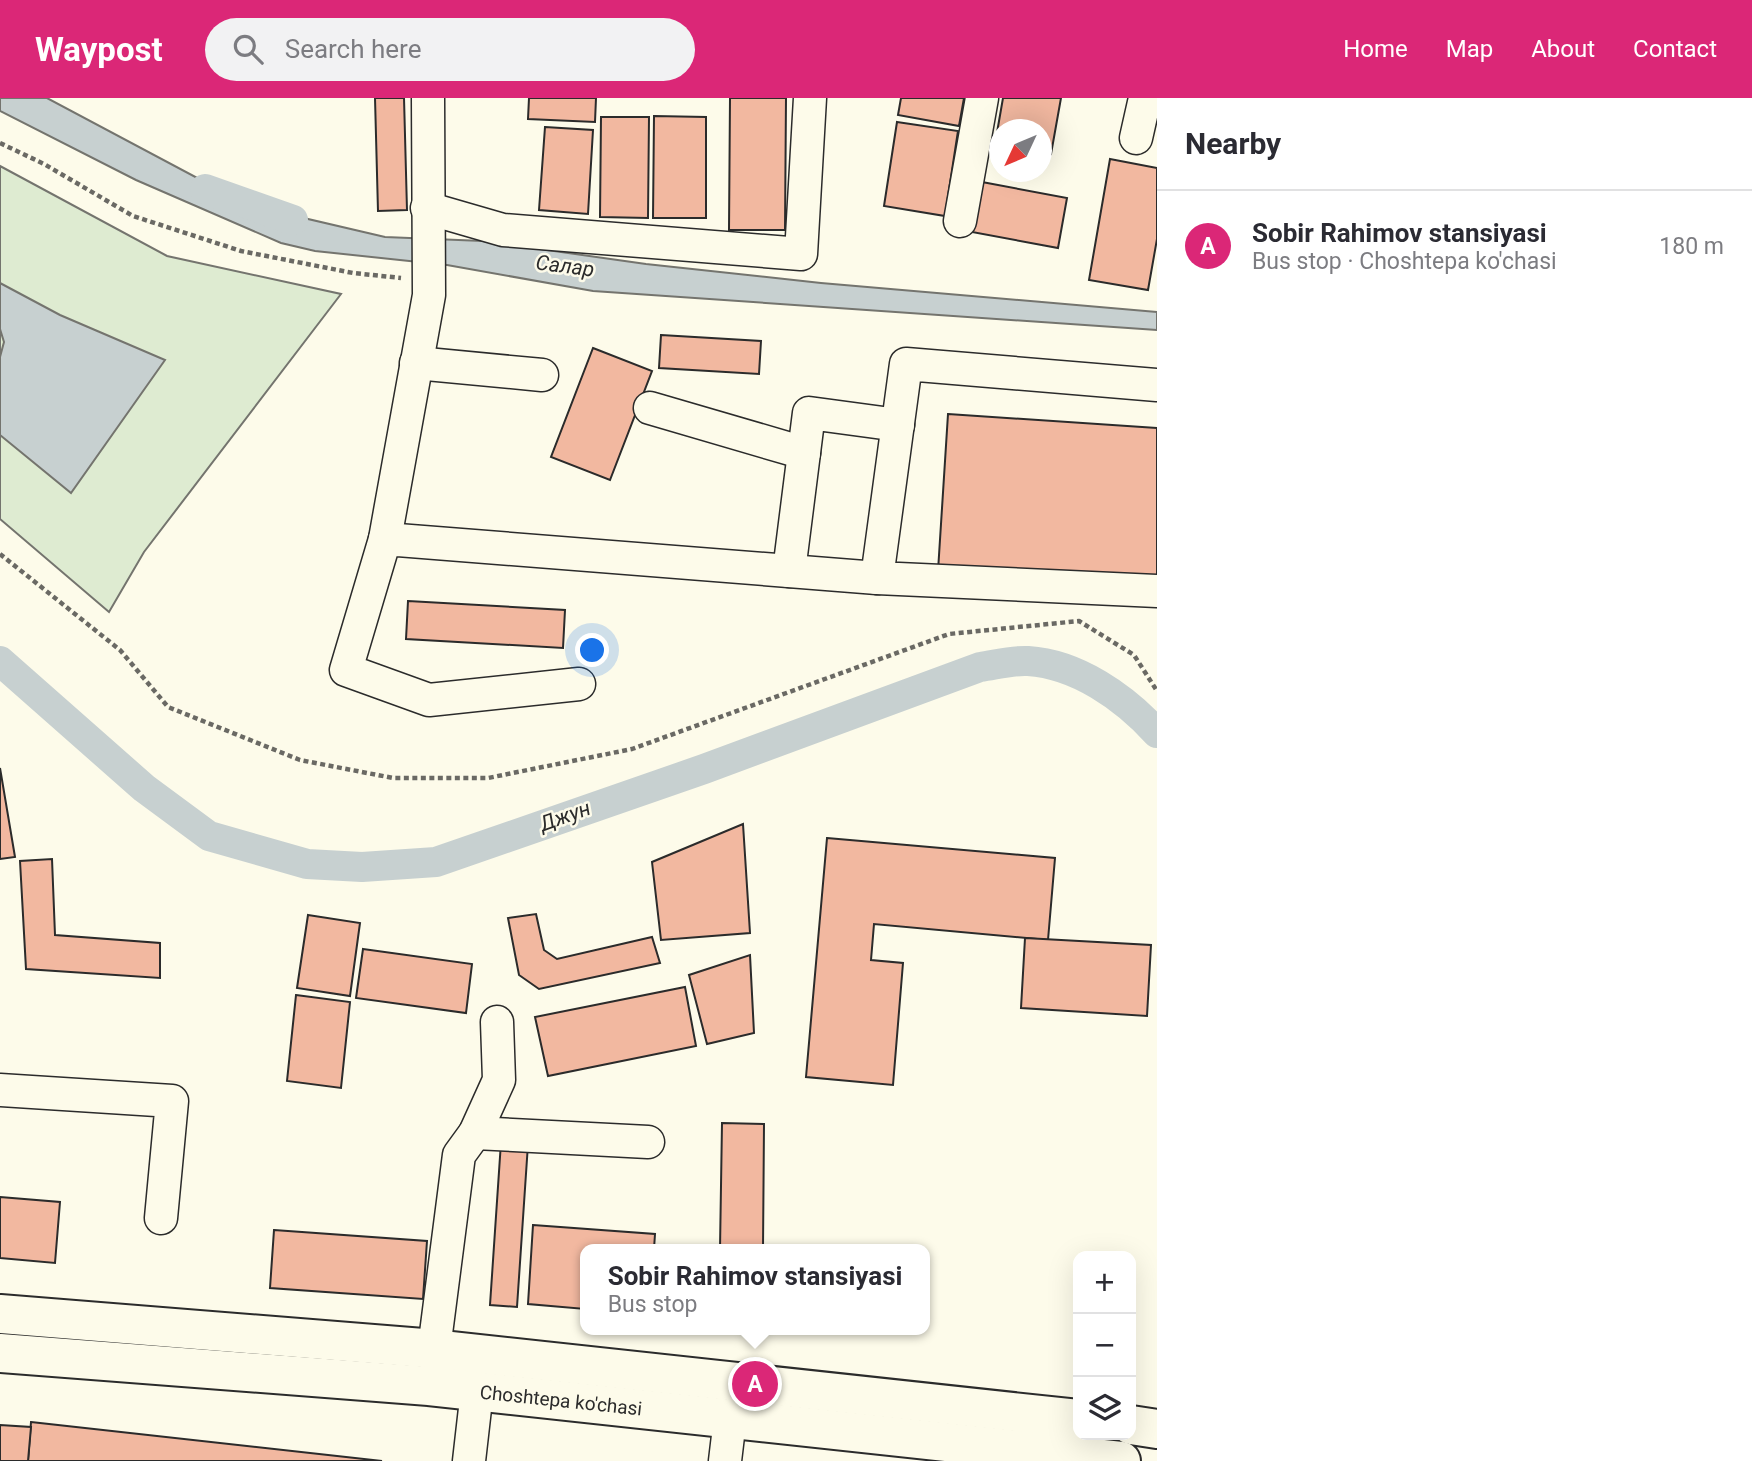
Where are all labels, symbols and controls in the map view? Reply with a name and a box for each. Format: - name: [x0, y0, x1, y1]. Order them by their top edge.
- search box: [205, 18, 695, 81]
- text: Waypost: [35, 30, 163, 69]
- icon: search: [229, 30, 267, 68]
- text: Search here: [285, 34, 421, 64]
- text: Home: [1343, 35, 1408, 63]
- text: Map: [1446, 35, 1493, 63]
- text: About: [1531, 35, 1595, 63]
- text: Contact: [1633, 35, 1717, 63]
- north arrow: [989, 119, 1052, 182]
- text: Nearby: [1185, 126, 1281, 161]
- text: Sobir Rahimov stansiyasi: [1252, 218, 1547, 248]
- text: A: [1200, 233, 1216, 260]
- text: 180 m: [1659, 233, 1724, 260]
- text: Bus stop · Choshtepa ko'chasi: [1252, 248, 1557, 275]
- water label: Салар: [534, 251, 596, 281]
- your location: [575, 633, 609, 667]
- water label: Джун: [534, 796, 594, 837]
- popup: [580, 1244, 930, 1335]
- map controls: [1073, 1251, 1136, 1440]
- button: +: [1073, 1251, 1136, 1314]
- text: Sobir Rahimov stansiyasi: [608, 1261, 902, 1291]
- text: Bus stop: [608, 1291, 697, 1318]
- button: −: [1073, 1314, 1136, 1377]
- pin: A: [732, 1358, 778, 1410]
- button: layers: [1073, 1377, 1136, 1440]
- street label: Choshtepa ko'chasi: [479, 1381, 643, 1420]

